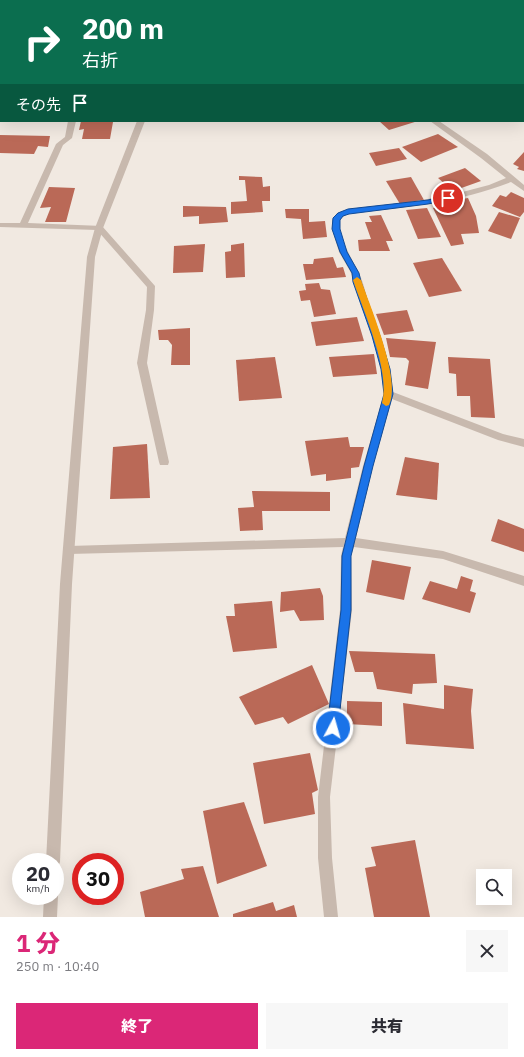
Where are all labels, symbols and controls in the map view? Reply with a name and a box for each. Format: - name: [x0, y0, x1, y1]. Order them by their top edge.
- text: 200 m: [82, 10, 164, 47]
- icon: right: [16, 16, 68, 68]
- text: 右折: [82, 49, 118, 72]
- icon: arrive: [69, 92, 91, 114]
- text: その先: [16, 95, 61, 114]
- pin: [431, 181, 465, 215]
- icon: arrive: [437, 187, 459, 209]
- position arrow: [312, 707, 354, 749]
- speed limit sign: 30: [72, 853, 124, 905]
- text: 20: [26, 860, 50, 887]
- map controls: [476, 869, 512, 905]
- button: search: [476, 869, 512, 905]
- text: km/h: [26, 882, 50, 895]
- text: 1 分: [16, 927, 60, 959]
- button: close: [466, 930, 508, 972]
- text: 250 m · 10:40: [16, 958, 99, 975]
- button: 終了: [16, 1003, 258, 1049]
- button: 共有: [266, 1003, 508, 1049]

